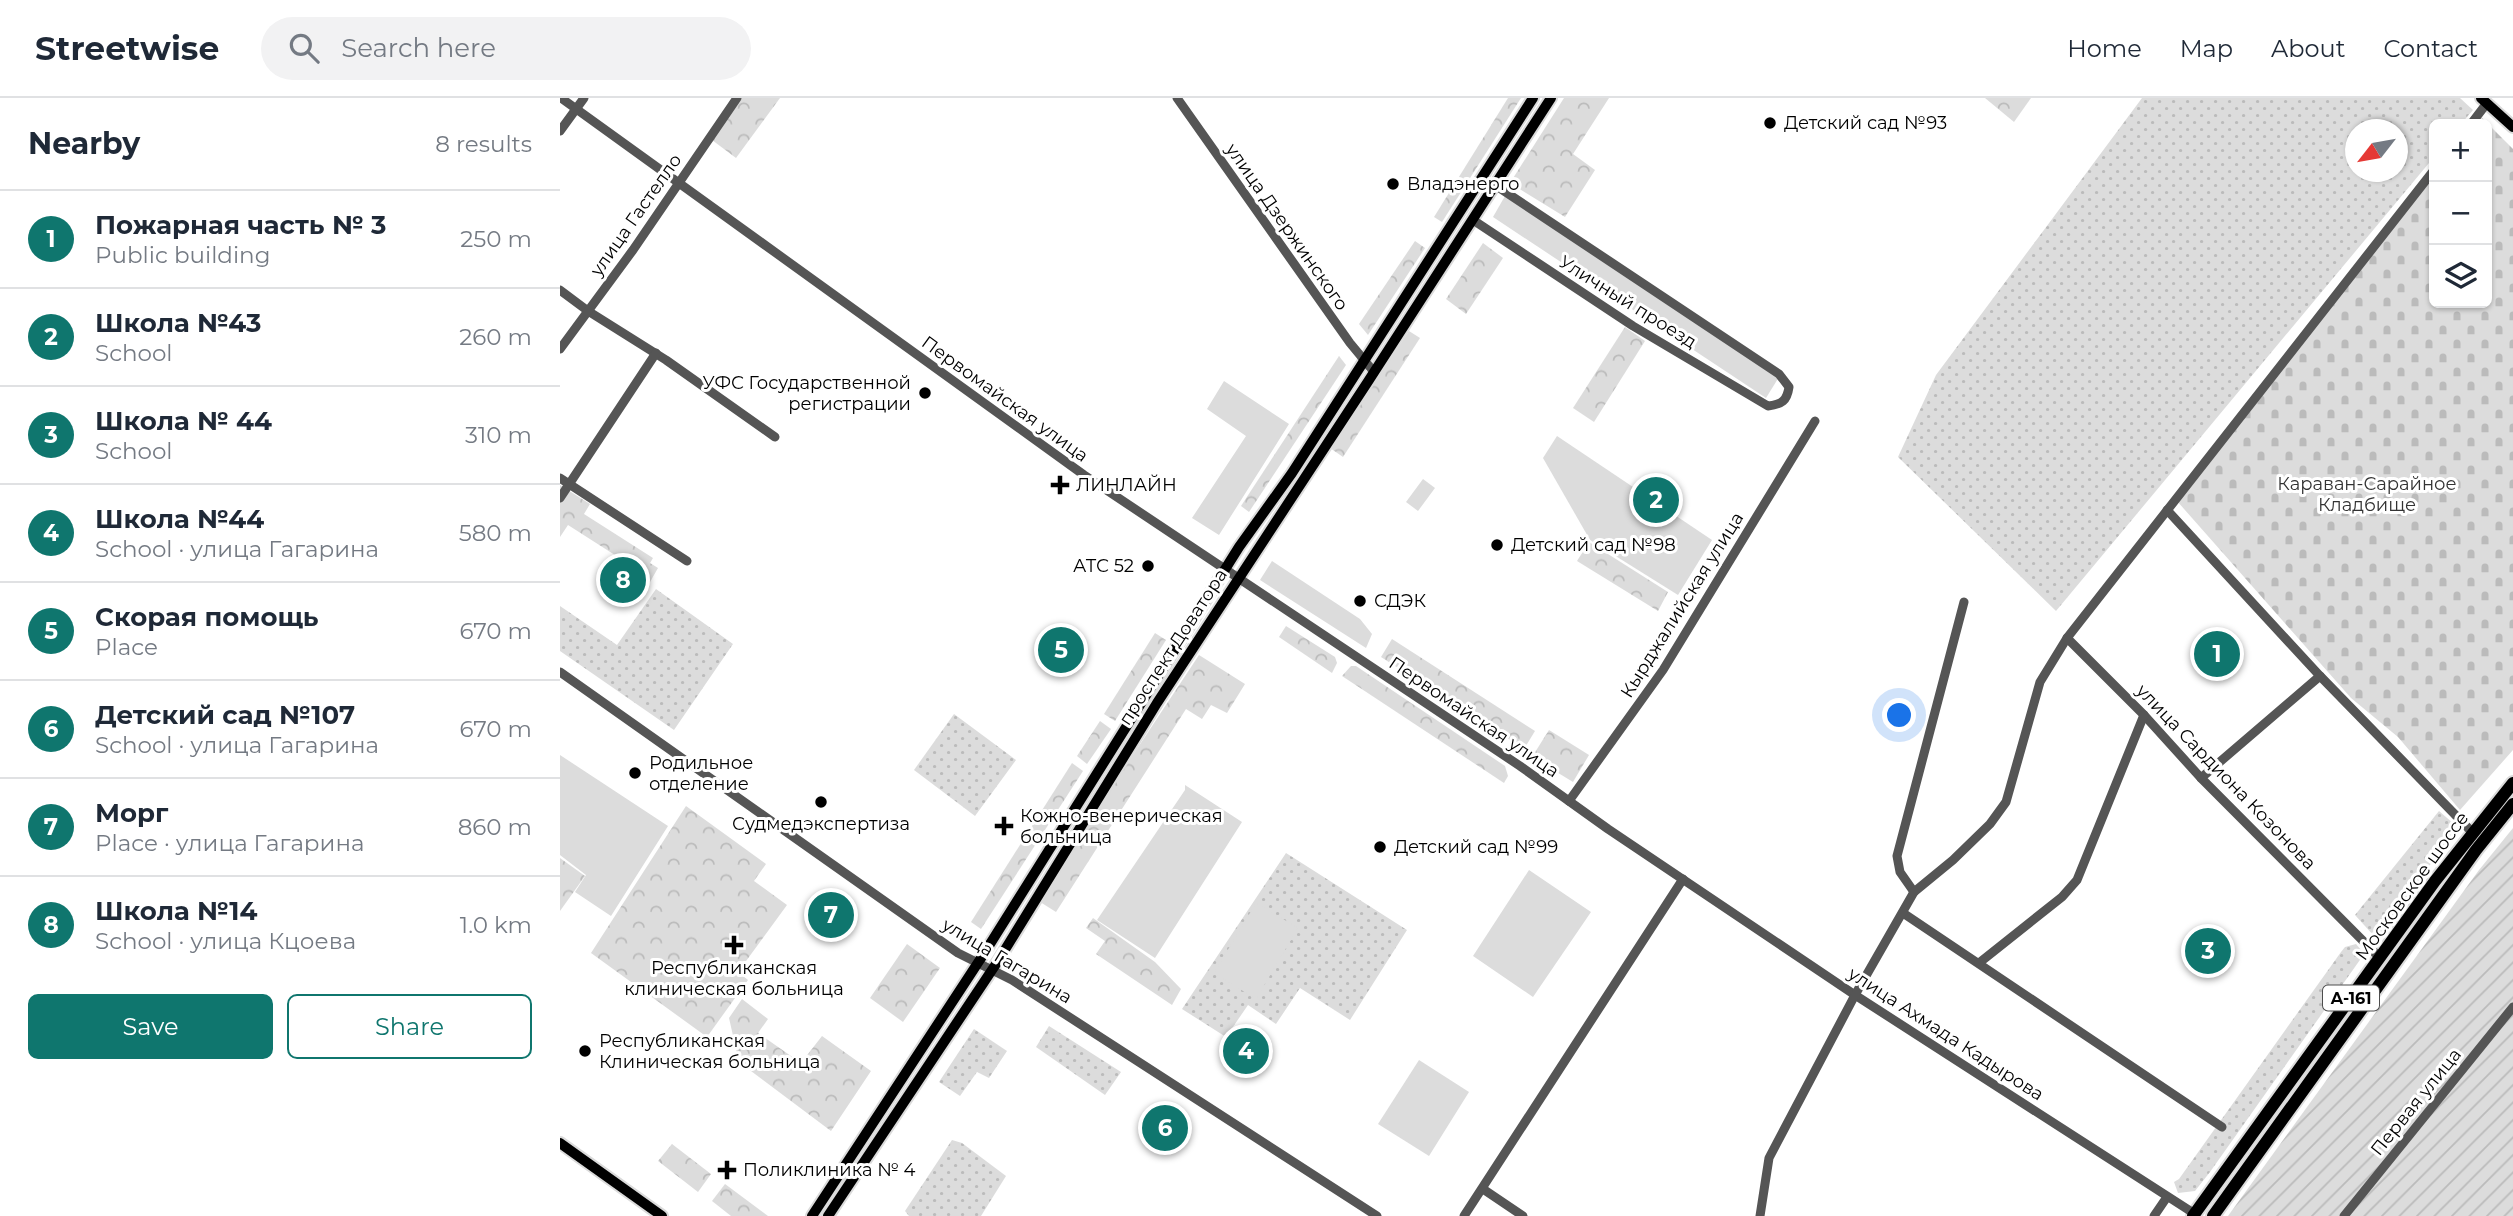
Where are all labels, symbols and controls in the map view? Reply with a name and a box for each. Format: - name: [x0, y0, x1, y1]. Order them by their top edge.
- search box: [261, 17, 751, 80]
- text: Streetwise: [35, 28, 219, 68]
- icon: search: [285, 29, 323, 67]
- text: Search here: [341, 32, 496, 64]
- text: Home: [2067, 34, 2142, 63]
- text: Map: [2180, 34, 2233, 63]
- text: About: [2271, 34, 2345, 63]
- text: Contact: [2383, 34, 2478, 63]
- place label: Детский сад №93: [1784, 112, 1947, 134]
- marker: Детский сад №93: [1762, 115, 1778, 131]
- north arrow: [2345, 119, 2408, 182]
- map controls: [2429, 119, 2492, 308]
- button: +: [2429, 119, 2492, 182]
- text: Nearby: [28, 125, 140, 162]
- text: 8 results: [435, 130, 532, 158]
- street label: улица Дзержинского: [1220, 138, 1353, 315]
- street label: улица Гастелло: [585, 150, 686, 281]
- place label: Владэнерго: [1407, 173, 1520, 195]
- marker: Владэнерго: [1385, 176, 1401, 192]
- button: −: [2429, 182, 2492, 245]
- text: Пожарная часть № 3: [95, 209, 386, 241]
- text: 1: [46, 225, 56, 253]
- text: 250 m: [460, 225, 532, 253]
- text: Public building: [95, 241, 270, 269]
- button: layers: [2429, 245, 2492, 308]
- street label: Уличный проезд: [1555, 251, 1701, 353]
- text: Школа №43: [95, 307, 262, 339]
- text: 2: [44, 323, 58, 351]
- text: 260 m: [459, 323, 532, 351]
- street label: Первомайская улица: [917, 331, 1093, 467]
- text: School: [95, 339, 173, 367]
- place label: УФС Государственной регистрации: [703, 372, 911, 415]
- marker: УФС Государственной регистрации: [917, 385, 933, 401]
- text: Школа № 44: [95, 405, 272, 437]
- text: 3: [44, 421, 58, 449]
- text: 310 m: [465, 421, 532, 449]
- text: School: [95, 437, 173, 465]
- park label: Караван-Сарайное Кладбище: [2277, 473, 2457, 516]
- place label: ЛИНЛАЙН: [1076, 474, 1177, 496]
- pin: 2: [1633, 474, 1679, 526]
- marker: ЛИНЛАЙН: [1050, 475, 1070, 495]
- text: Школа №44: [95, 503, 264, 535]
- street label: Кырджалийская улица: [1616, 508, 1748, 702]
- text: 4: [43, 519, 59, 547]
- text: 580 m: [459, 519, 532, 547]
- place label: Детский сад №98: [1511, 534, 1676, 556]
- text: School · улица Гагарина: [95, 535, 379, 563]
- marker: Детский сад №98: [1489, 537, 1505, 553]
- pin: 8: [600, 554, 646, 606]
- place label: АТС 52: [1073, 555, 1134, 577]
- marker: АТС 52: [1140, 558, 1156, 574]
- street label: проспект Доватора: [1114, 565, 1232, 729]
- place label: СДЭК: [1374, 590, 1427, 612]
- marker: СДЭК: [1352, 593, 1368, 609]
- text: Скорая помощь: [95, 601, 318, 633]
- text: 5: [44, 617, 58, 645]
- text: 670 m: [459, 617, 532, 645]
- pin: 5: [1038, 624, 1084, 676]
- pin: 1: [2194, 628, 2240, 680]
- text: Place: [95, 633, 158, 661]
- street label: Первомайская улица: [1385, 652, 1563, 782]
- street label: улица Сардиона Козонова: [2131, 679, 2320, 874]
- your location: [1882, 698, 1916, 732]
- text: Детский сад №107: [95, 699, 355, 731]
- text: 6: [44, 715, 58, 743]
- text: 670 m: [459, 715, 532, 743]
- text: School · улица Гагарина: [95, 731, 379, 759]
- place label: Родильное отделение: [649, 752, 753, 795]
- marker: Родильное отделение: [627, 765, 643, 781]
- marker: Судмедэкспертиза: [813, 794, 829, 810]
- text: Морг: [95, 797, 168, 829]
- place label: Кожно-венерическая больница: [1020, 805, 1223, 848]
- street label: Московское шоссе: [2351, 807, 2473, 965]
- text: 7: [44, 813, 58, 841]
- text: 860 m: [458, 813, 532, 841]
- place label: Судмедэкспертиза: [732, 813, 910, 835]
- marker: Кожно-венерическая больница: [994, 816, 1014, 836]
- text: Place · улица Гагарина: [95, 829, 364, 857]
- place label: Детский сад №99: [1394, 836, 1558, 858]
- marker: Детский сад №99: [1372, 839, 1388, 855]
- pin: 7: [808, 889, 854, 941]
- text: Школа №14: [95, 895, 257, 927]
- text: 8: [43, 911, 59, 939]
- text: 1.0 km: [460, 911, 532, 939]
- street label: улица Гагарина: [937, 913, 1076, 1008]
- pin: 3: [2185, 925, 2231, 977]
- text: School · улица Кцоева: [95, 927, 356, 955]
- marker: Республиканская клиническая больница: [724, 935, 744, 955]
- place label: Республиканская клиническая больница: [624, 957, 844, 1000]
- street label: улица Ахмада Кадырова: [1843, 962, 2048, 1106]
- road number: А-161: [2323, 986, 2379, 1010]
- button: Save: [28, 994, 273, 1059]
- button: Share: [287, 994, 532, 1059]
- pin: 4: [1223, 1025, 1269, 1077]
- place label: Республиканская Клиническая больница: [599, 1030, 820, 1073]
- marker: Республиканская Клиническая больница: [577, 1043, 593, 1059]
- street label: Первая улица: [2366, 1044, 2466, 1160]
- pin: 6: [1142, 1102, 1188, 1154]
- place label: Поликлиника № 4: [743, 1159, 916, 1181]
- marker: Поликлиника № 4: [717, 1160, 737, 1180]

